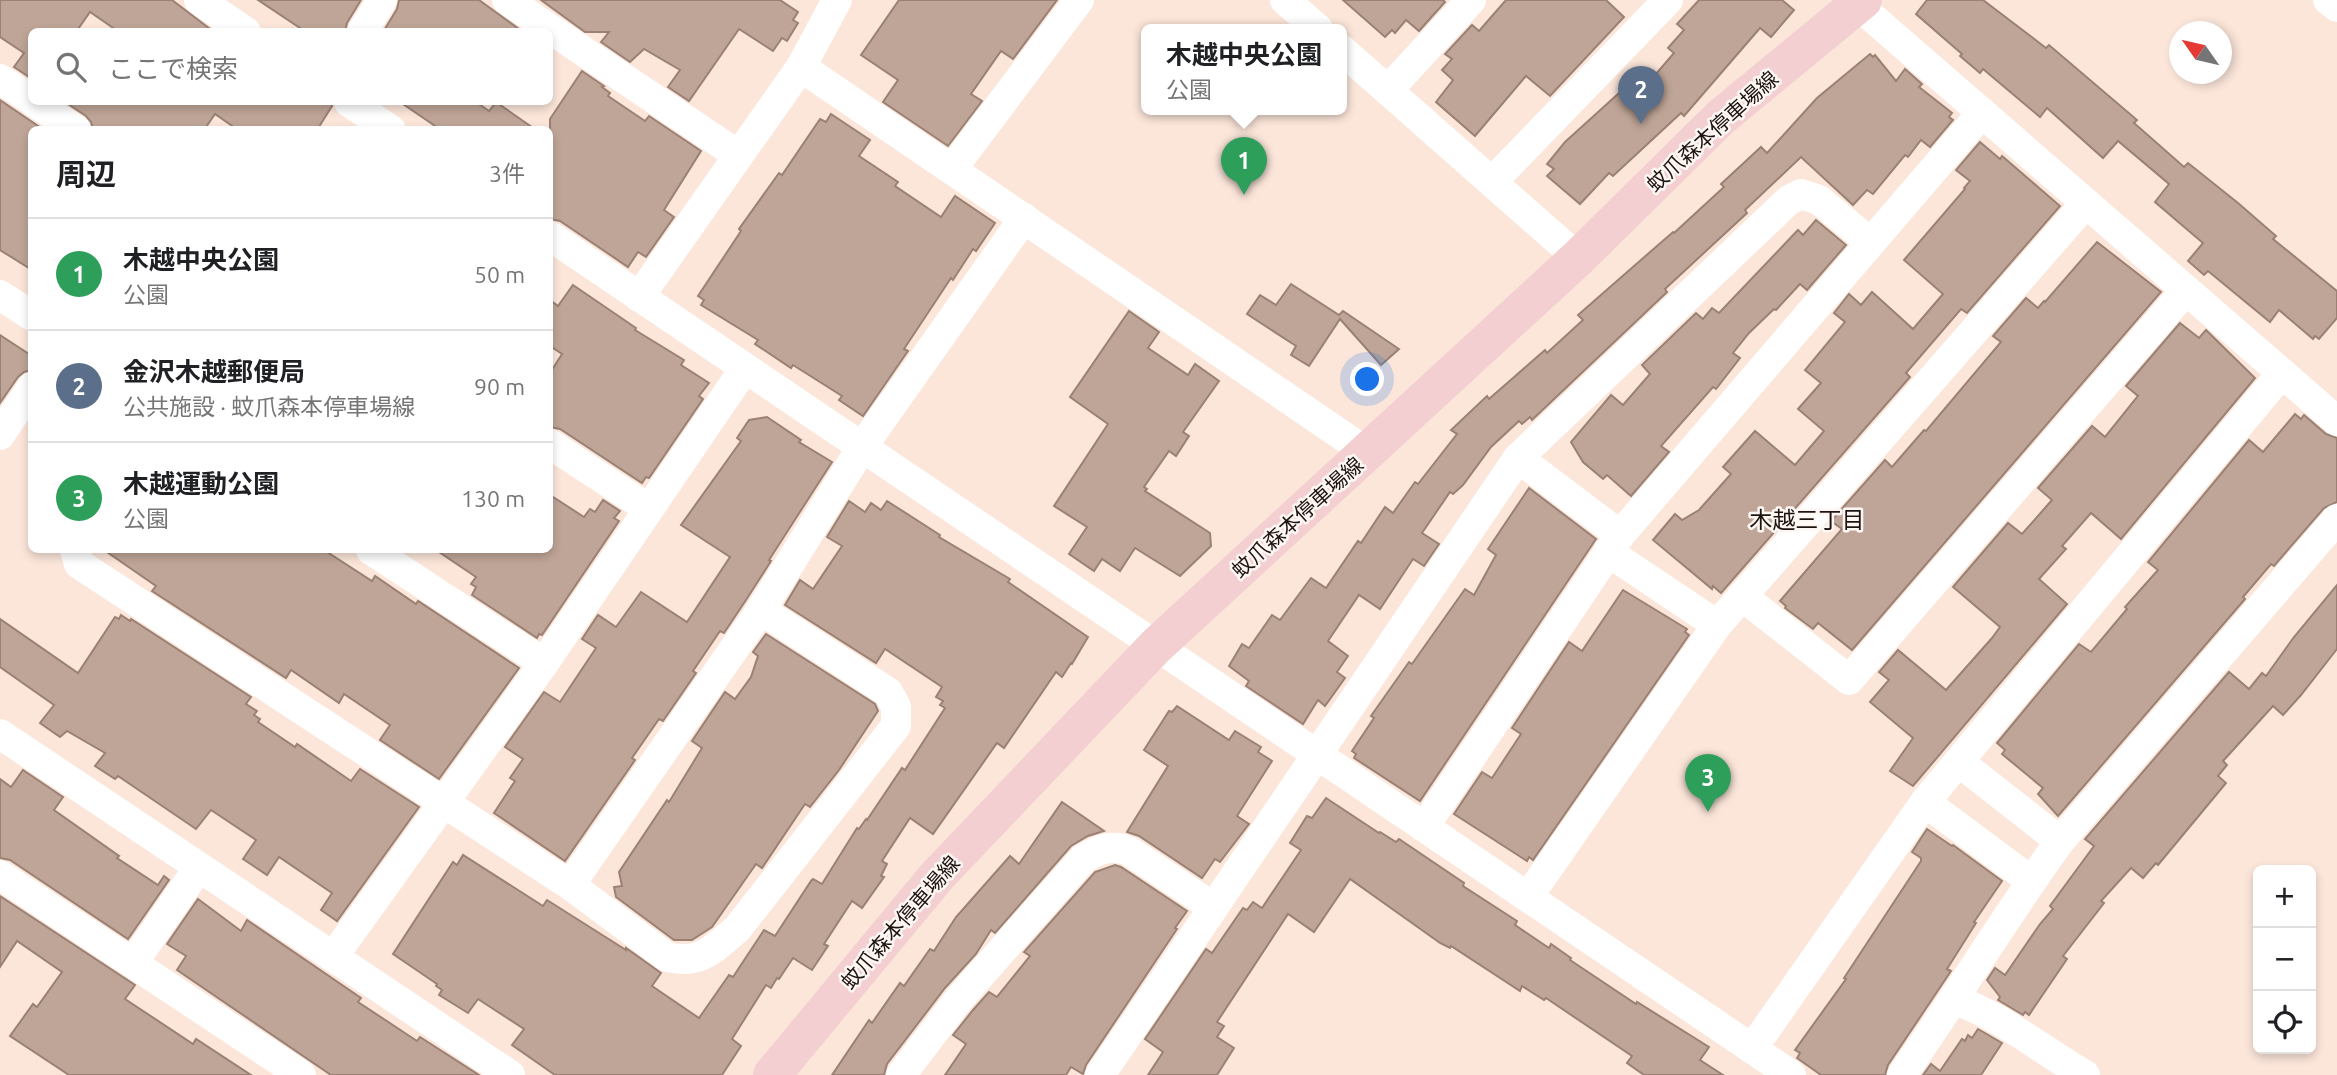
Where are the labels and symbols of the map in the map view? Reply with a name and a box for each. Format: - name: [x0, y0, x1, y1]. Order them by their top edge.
- north arrow: [2169, 21, 2232, 84]
- pin: 2: [1618, 66, 1664, 124]
- street label: 蚊爪森本停車場線: [1642, 66, 1782, 196]
- pin: 1: [1221, 137, 1267, 195]
- your location: [1350, 362, 1384, 396]
- street label: 蚊爪森本停車場線: [1227, 452, 1367, 582]
- district label: 木越三丁目: [1750, 507, 1865, 532]
- pin: 3: [1685, 754, 1731, 812]
- street label: 蚊爪森本停車場線: [836, 851, 964, 993]

